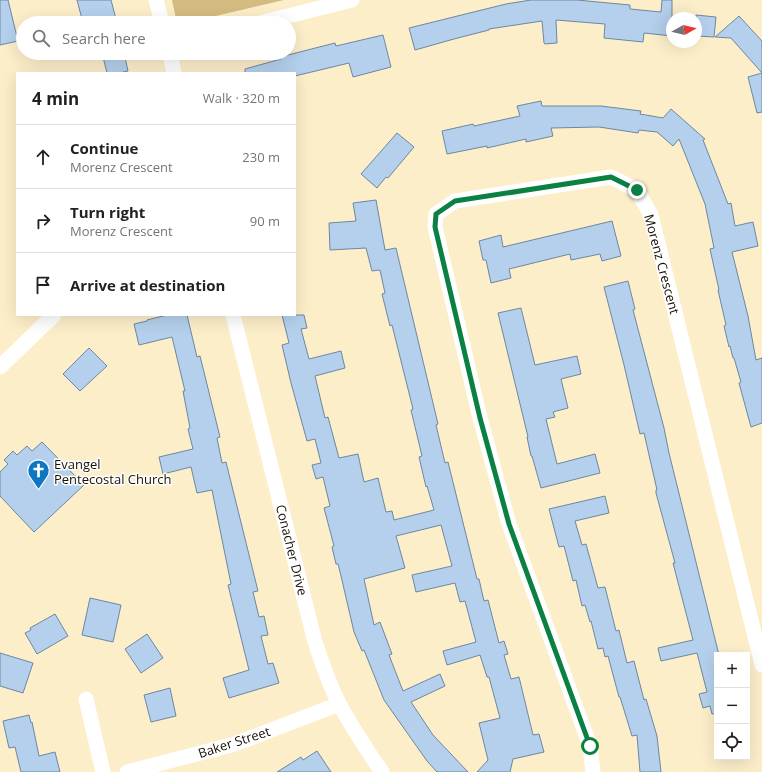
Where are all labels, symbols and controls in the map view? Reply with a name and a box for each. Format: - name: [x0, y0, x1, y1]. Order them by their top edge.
- north arrow: [666, 12, 702, 48]
- search box: [16, 16, 296, 60]
- icon: search: [30, 27, 52, 49]
- text: Search here: [62, 28, 146, 48]
- text: 4 min: [32, 87, 79, 110]
- text: Walk · 320 m: [203, 89, 280, 107]
- text: Continue: [70, 138, 138, 158]
- icon: ahead: [32, 146, 54, 168]
- text: 230 m: [242, 148, 280, 166]
- text: Morenz Crescent: [70, 158, 173, 176]
- route end: [628, 181, 646, 199]
- text: Turn right: [70, 202, 145, 222]
- icon: right: [32, 210, 54, 232]
- text: 90 m: [250, 212, 280, 230]
- street label: Morenz Crescent: [640, 212, 684, 316]
- text: Morenz Crescent: [70, 222, 173, 240]
- icon: arrive: [32, 274, 54, 296]
- text: Arrive at destination: [70, 275, 225, 295]
- place label: Evangel Pentecostal Church: [54, 455, 171, 488]
- church icon: Evangel Pentecostal Church: [26, 458, 52, 491]
- street label: Conacher Drive: [272, 503, 312, 597]
- map controls: [714, 652, 750, 760]
- button: +: [714, 652, 750, 688]
- button: −: [714, 688, 750, 724]
- street label: Baker Street: [196, 722, 273, 762]
- button: locate: [714, 724, 750, 760]
- route start: [581, 737, 599, 755]

